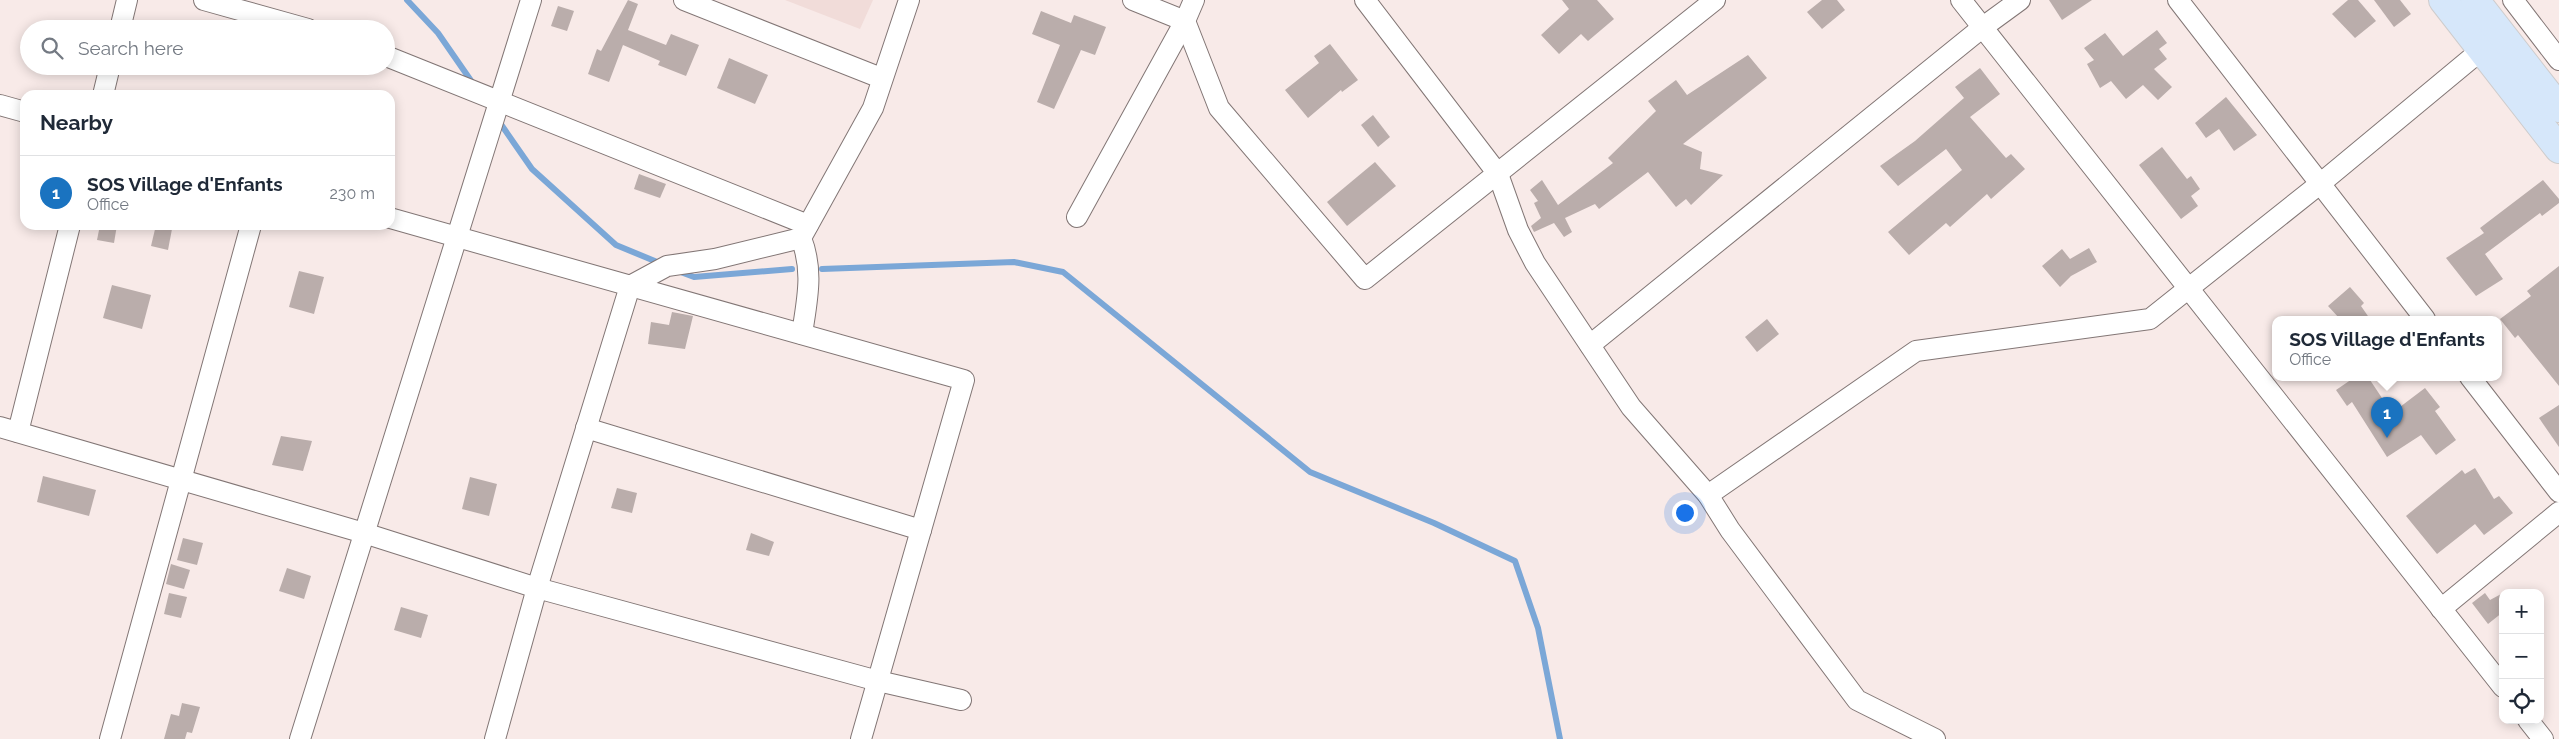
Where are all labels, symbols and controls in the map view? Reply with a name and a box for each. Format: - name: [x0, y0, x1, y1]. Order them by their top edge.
- search box: [20, 20, 395, 75]
- icon: search: [38, 34, 66, 62]
- text: Search here: [78, 37, 184, 59]
- text: Nearby: [40, 110, 113, 135]
- text: SOS Village d'Enfants: [87, 173, 283, 195]
- text: 1: [52, 184, 60, 203]
- text: 230 m: [330, 184, 375, 203]
- text: Office: [87, 195, 129, 214]
- popup: [2272, 316, 2502, 381]
- text: SOS Village d'Enfants: [2289, 328, 2485, 350]
- text: Office: [2289, 350, 2331, 369]
- pin: 1: [2371, 397, 2403, 438]
- your location: [1672, 500, 1698, 526]
- map controls: [2499, 589, 2544, 724]
- button: +: [2499, 589, 2544, 634]
- button: −: [2499, 634, 2544, 679]
- button: locate: [2499, 679, 2544, 724]

